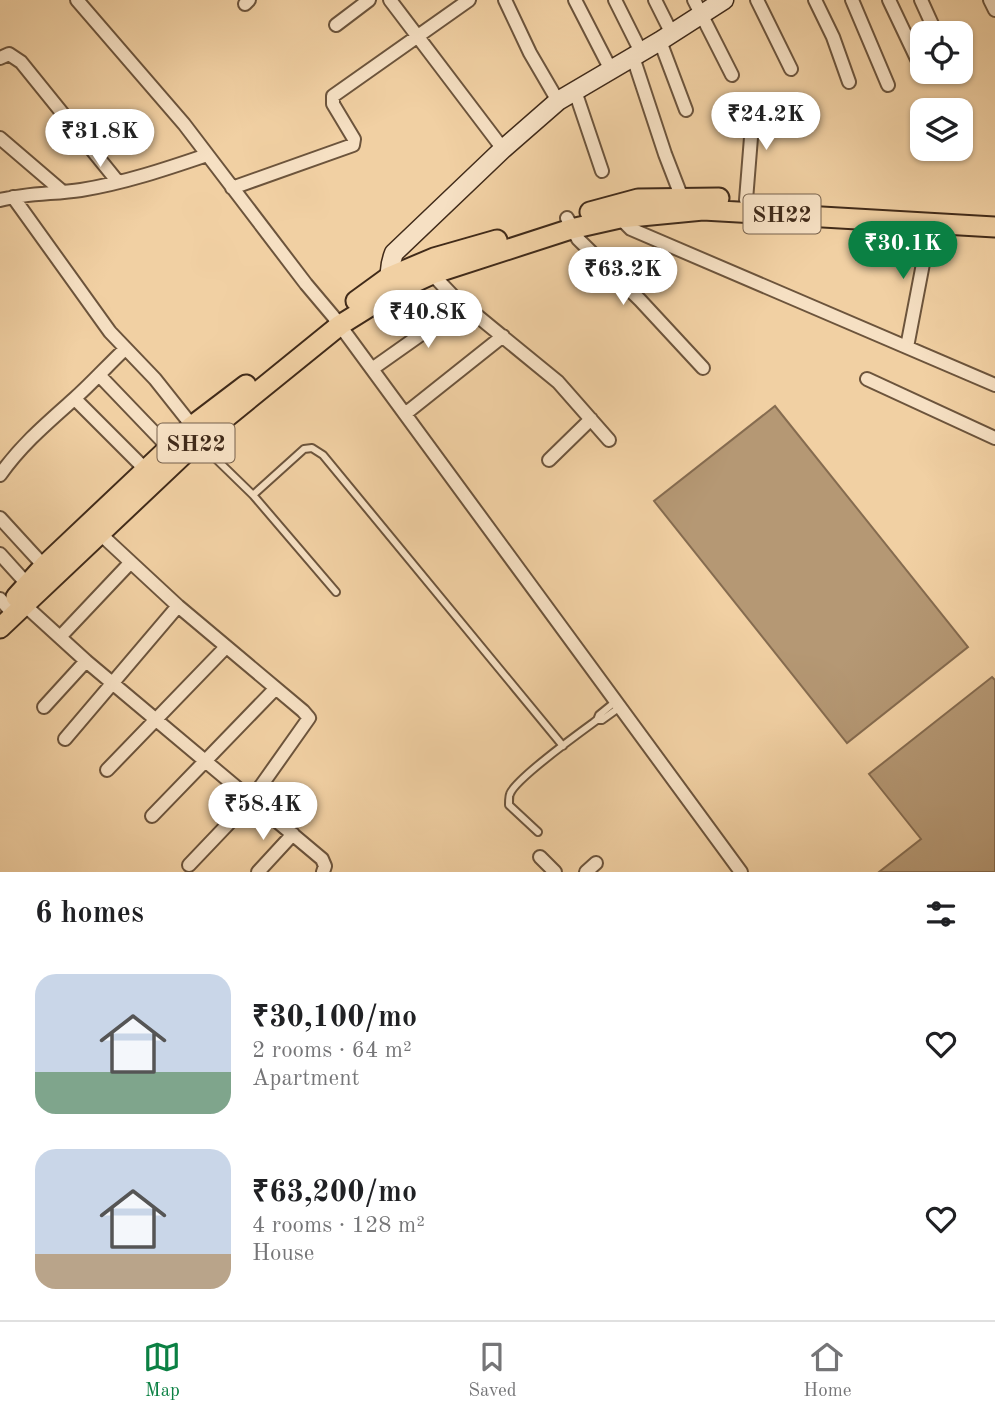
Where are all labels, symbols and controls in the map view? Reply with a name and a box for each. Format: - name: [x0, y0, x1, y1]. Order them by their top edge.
- map controls: [910, 21, 973, 161]
- button: locate: [910, 21, 973, 84]
- pin: ₹24.2K: [709, 92, 823, 152]
- button: layers: [910, 98, 973, 161]
- text: ₹24.2K: [727, 103, 805, 126]
- pin: ₹31.8K: [43, 110, 157, 169]
- text: ₹31.8K: [61, 120, 139, 143]
- road number: SH22: [744, 195, 820, 234]
- pin: ₹30.1K: [846, 222, 960, 281]
- text: ₹30.1K: [864, 232, 942, 255]
- pin: ₹63.2K: [566, 247, 680, 307]
- text: ₹63.2K: [584, 258, 662, 281]
- pin: ₹40.8K: [371, 290, 485, 350]
- text: ₹40.8K: [389, 301, 467, 324]
- road number: SH22: [158, 424, 234, 462]
- pin: ₹58.4K: [206, 782, 320, 842]
- text: ₹58.4K: [224, 793, 302, 816]
- icon: filters: [922, 895, 960, 933]
- text: 6 homes: [35, 899, 144, 929]
- icon: home: [91, 1002, 175, 1086]
- text: ₹30,100/mo: [252, 1003, 417, 1033]
- icon: heart: [922, 1025, 960, 1063]
- text: 2 rooms · 64 m²: [252, 1039, 412, 1062]
- text: Apartment: [252, 1067, 360, 1090]
- icon: home: [91, 1177, 175, 1261]
- text: ₹63,200/mo: [252, 1178, 417, 1208]
- icon: heart: [922, 1200, 960, 1238]
- text: 4 rooms · 128 m²: [252, 1214, 425, 1237]
- text: House: [252, 1242, 314, 1265]
- tab: Map: [143, 1338, 181, 1403]
- tab: Saved: [468, 1338, 517, 1403]
- tab: Home: [803, 1338, 852, 1403]

